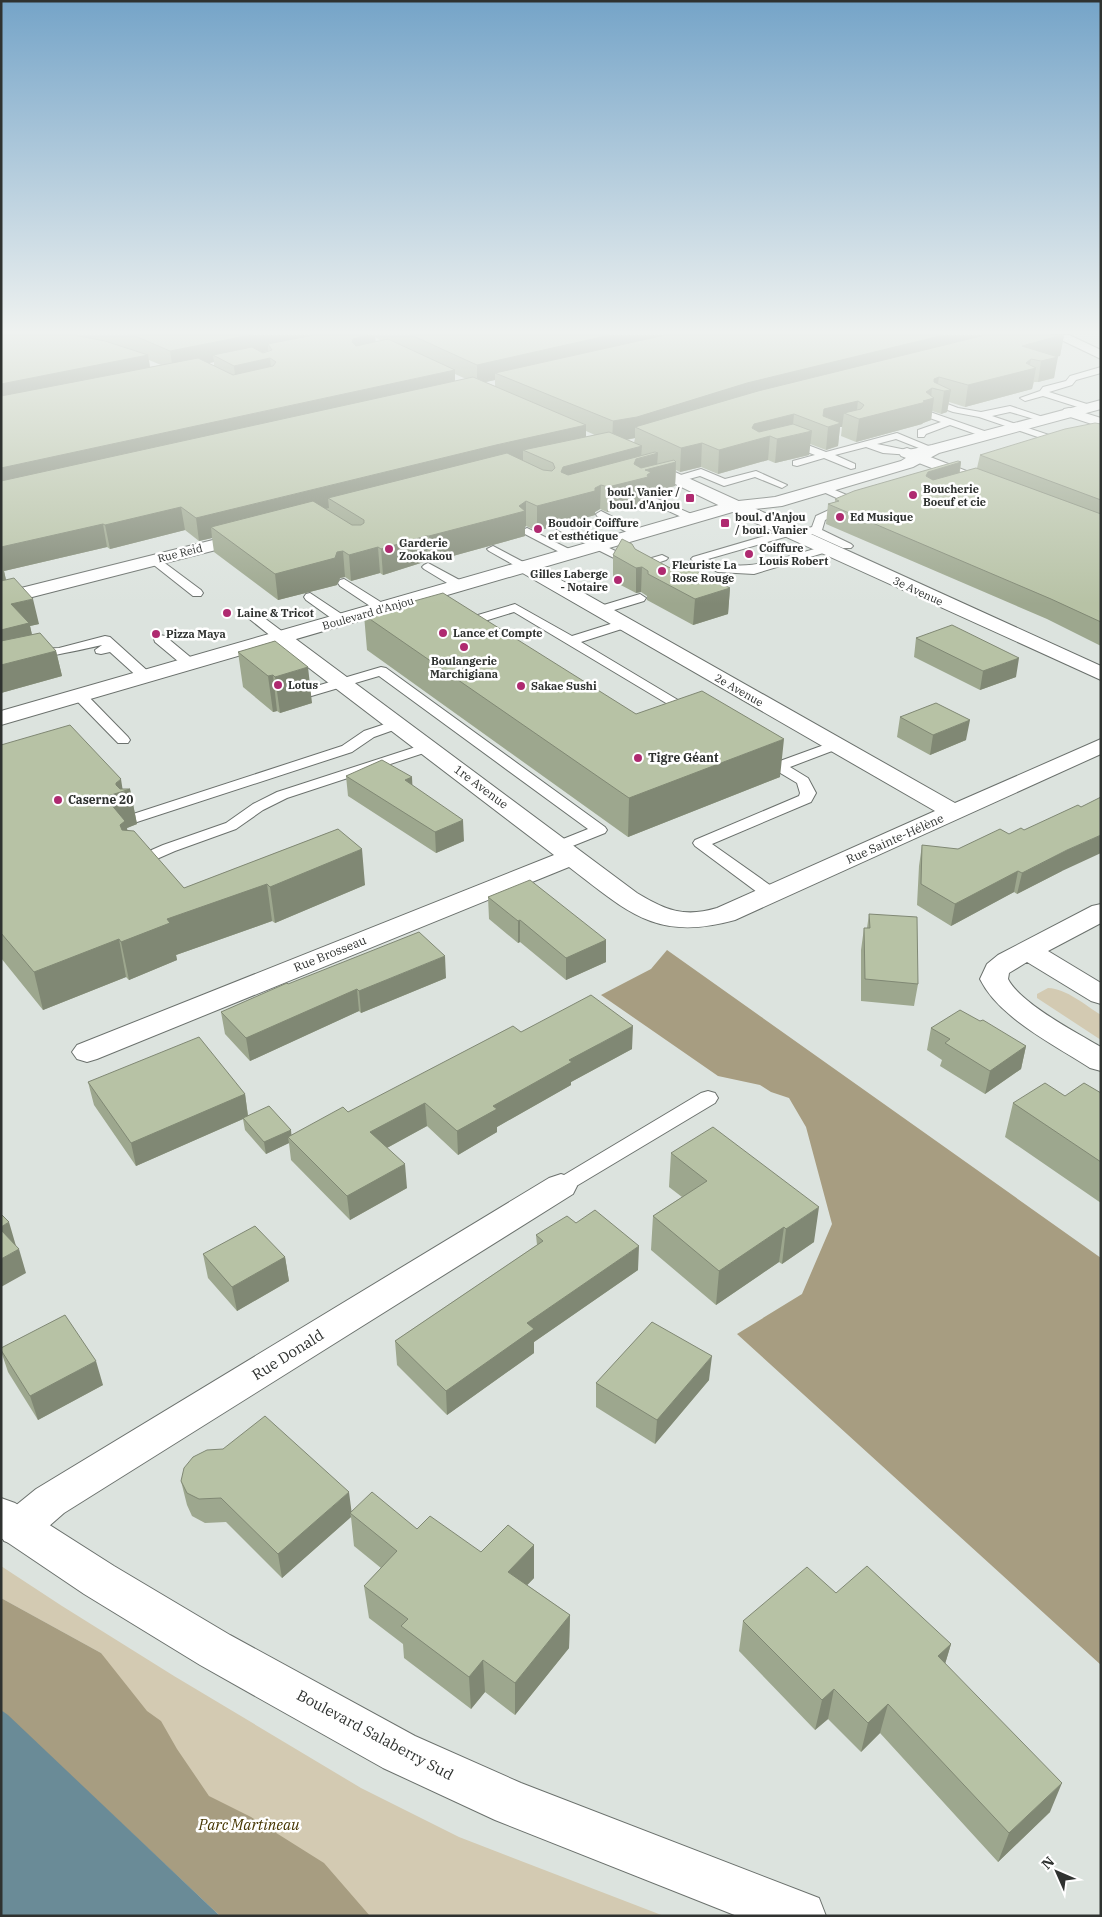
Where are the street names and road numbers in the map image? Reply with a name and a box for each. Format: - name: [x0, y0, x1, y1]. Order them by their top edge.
- street label: Rue Reid: [156, 541, 204, 565]
- street label: 3e Avenue: [891, 573, 945, 609]
- street label: Boulevard d'Anjou: [321, 593, 416, 633]
- street label: 2e Avenue: [712, 671, 766, 710]
- street label: 1re Avenue: [451, 761, 511, 812]
- street label: Rue Sainte-Hélène: [844, 810, 946, 867]
- street label: Rue Brosseau: [291, 932, 369, 975]
- street label: Rue Donald: [248, 1325, 327, 1384]
- street label: Boulevard Salaberry Sud: [294, 1685, 457, 1784]

